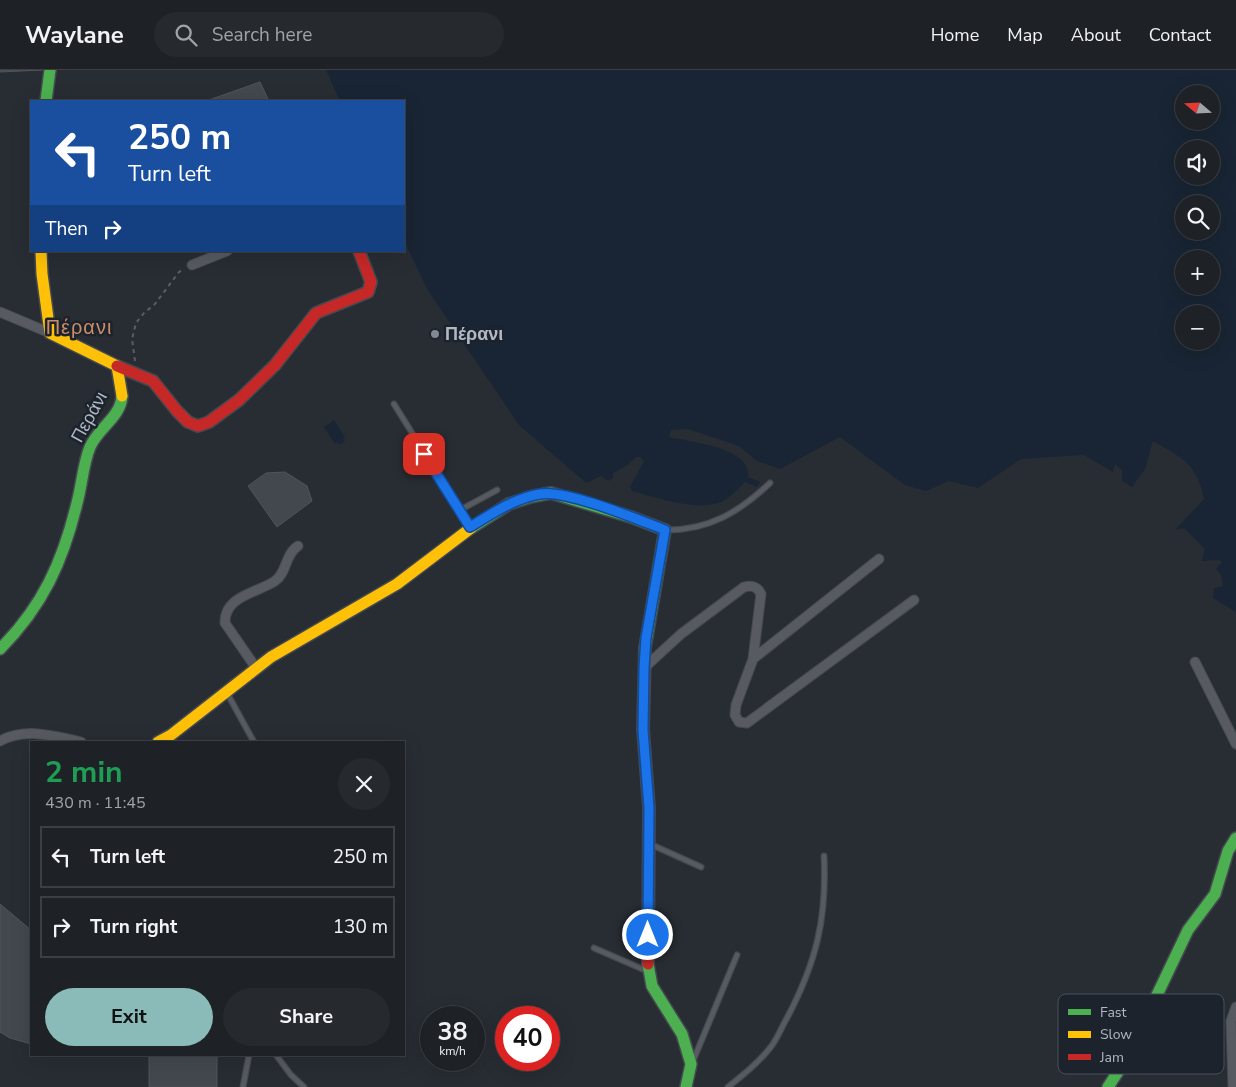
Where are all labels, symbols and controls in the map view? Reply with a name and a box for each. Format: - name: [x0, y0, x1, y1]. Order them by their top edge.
- search box: [154, 12, 504, 57]
- text: Waylane: [25, 19, 124, 51]
- icon: search: [172, 21, 200, 49]
- text: Search here: [212, 22, 312, 48]
- text: Home: [931, 23, 979, 47]
- text: Map: [1007, 23, 1043, 47]
- text: About: [1071, 23, 1121, 47]
- text: Contact: [1149, 23, 1211, 47]
- north arrow: [1175, 85, 1220, 130]
- map controls: [1175, 85, 1220, 350]
- text: 250 m: [128, 114, 231, 161]
- icon: left: [45, 120, 110, 185]
- button: sound: [1175, 140, 1220, 185]
- text: Turn left: [128, 159, 211, 189]
- button: search: [1175, 195, 1220, 240]
- icon: right: [98, 215, 126, 243]
- text: Then: [45, 216, 88, 242]
- button: +: [1175, 250, 1220, 295]
- button: −: [1175, 305, 1220, 350]
- district label: Πέρανι: [46, 314, 112, 341]
- place label: Πέρανι: [445, 322, 503, 346]
- marker: Πέρανι: [429, 328, 441, 340]
- street label: Περάνι: [65, 387, 113, 447]
- pin: [403, 433, 445, 475]
- icon: arrive: [410, 440, 438, 468]
- text: 2 min: [45, 752, 123, 793]
- button: close: [338, 758, 390, 810]
- text: 430 m · 11:45: [45, 792, 146, 814]
- icon: left: [47, 843, 75, 871]
- text: Turn left: [90, 844, 165, 870]
- text: 250 m: [333, 844, 388, 870]
- position arrow: [621, 908, 673, 960]
- icon: right: [47, 913, 75, 941]
- text: Turn right: [90, 914, 177, 940]
- text: 130 m: [333, 914, 388, 940]
- button: Exit: [45, 988, 213, 1046]
- button: Share: [223, 988, 390, 1046]
- legend: [1058, 994, 1224, 1074]
- text: Fast: [1100, 1003, 1126, 1022]
- speed limit sign: 40: [495, 1006, 560, 1071]
- text: 38: [437, 1015, 468, 1049]
- text: Slow: [1100, 1025, 1132, 1044]
- text: km/h: [439, 1043, 466, 1059]
- text: Jam: [1099, 1048, 1124, 1067]

